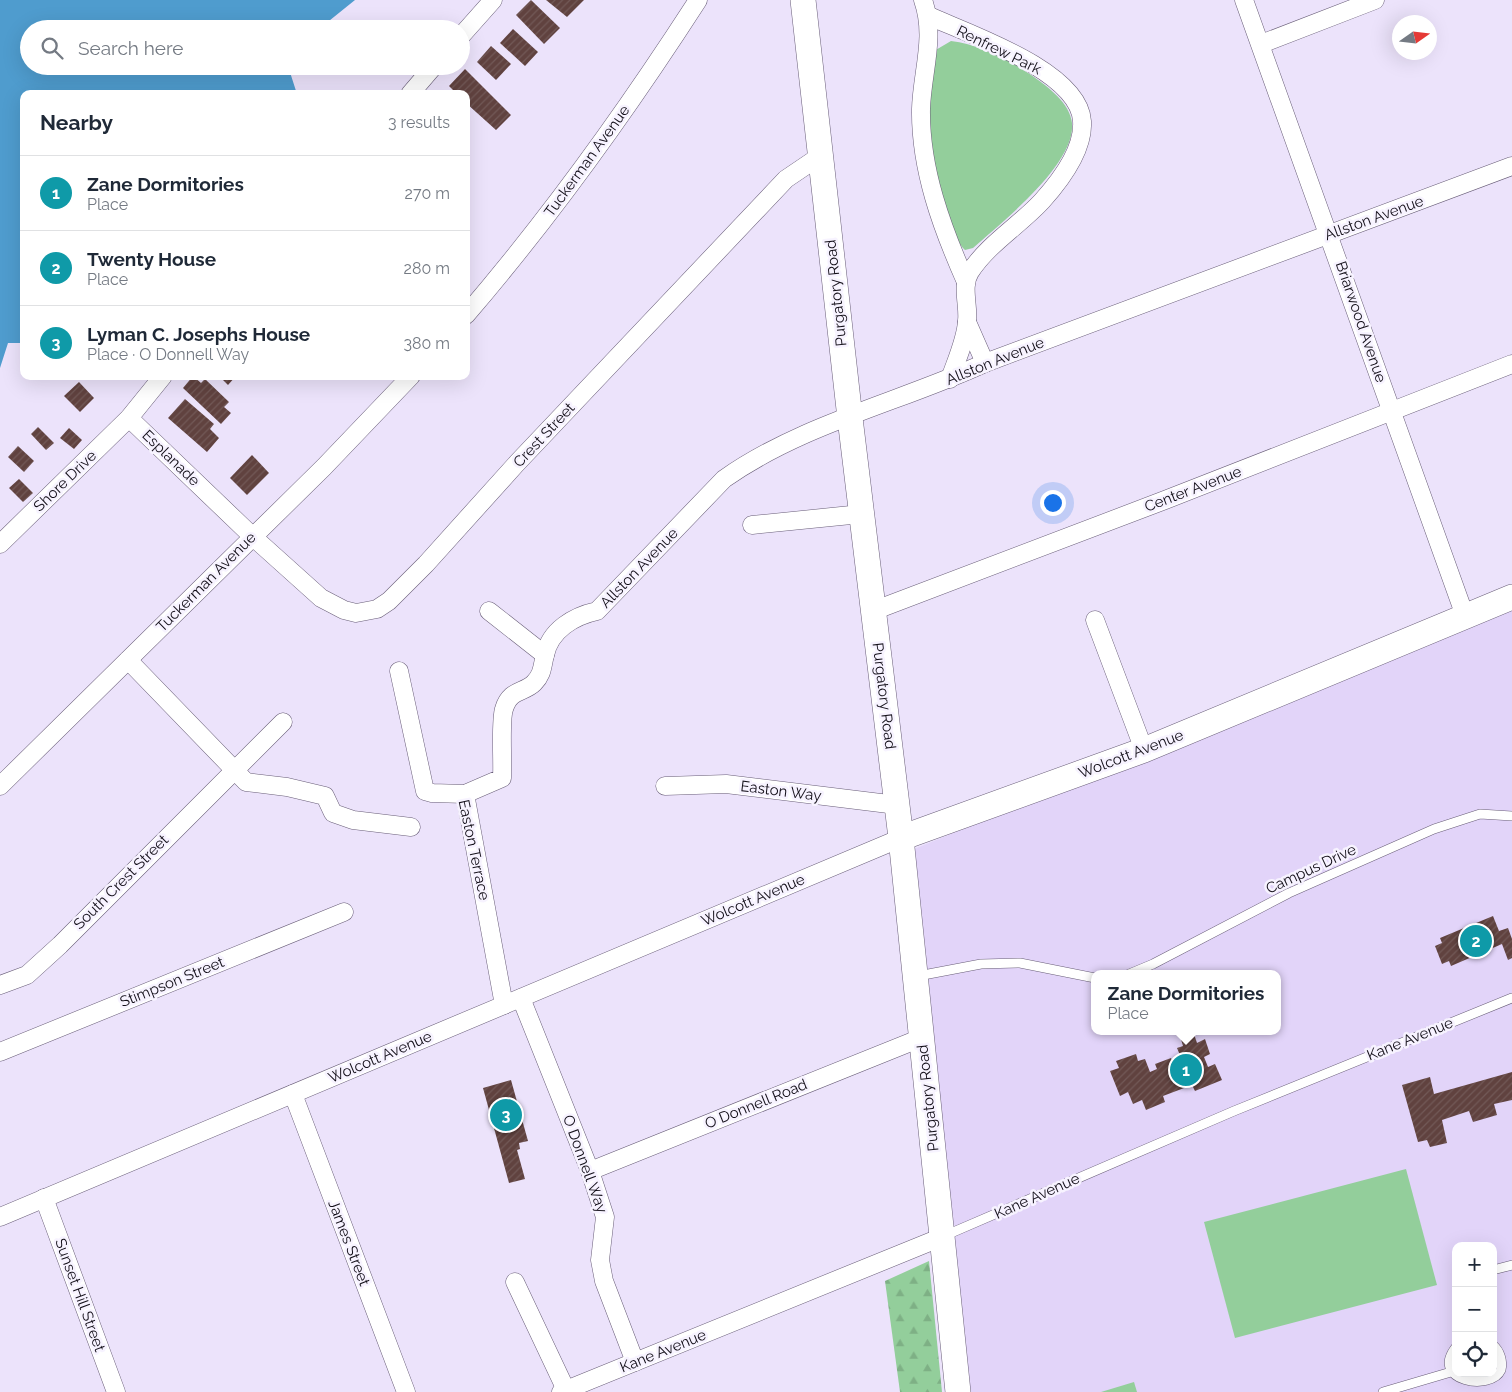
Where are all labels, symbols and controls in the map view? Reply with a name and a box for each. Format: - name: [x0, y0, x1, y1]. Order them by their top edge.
- north arrow: [1392, 15, 1437, 60]
- search box: [20, 20, 470, 75]
- street label: Renfrew Park: [954, 22, 1044, 78]
- icon: search: [38, 34, 66, 62]
- text: Search here: [78, 37, 184, 59]
- street label: Tuckerman Avenue: [541, 102, 634, 220]
- text: Nearby: [40, 110, 113, 135]
- text: 3 results: [388, 113, 450, 132]
- text: Zane Dormitories: [87, 173, 244, 195]
- text: 1: [52, 184, 60, 203]
- text: 270 m: [405, 184, 450, 203]
- street label: Allston Avenue: [1322, 192, 1426, 244]
- text: Place: [87, 195, 128, 214]
- street label: Purgatory Road: [821, 239, 851, 347]
- text: Twenty House: [87, 248, 216, 270]
- text: 2: [51, 259, 61, 278]
- text: 280 m: [404, 259, 450, 278]
- street label: Briarwood Avenue: [1332, 259, 1390, 385]
- text: Place: [87, 270, 128, 289]
- text: Lyman C. Josephs House: [87, 323, 310, 345]
- street label: Allston Avenue: [943, 333, 1047, 389]
- text: 3: [52, 334, 60, 353]
- text: 380 m: [403, 334, 450, 353]
- text: Place · O Donnell Way: [87, 345, 249, 364]
- street label: Crest Street: [510, 399, 578, 471]
- street label: Esplanade: [139, 426, 204, 490]
- street label: Shore Drive: [30, 447, 100, 515]
- street label: Center Avenue: [1142, 462, 1244, 516]
- your location: [1040, 490, 1066, 516]
- street label: Allston Avenue: [596, 524, 682, 612]
- street label: Tuckerman Avenue: [152, 528, 260, 636]
- street label: Purgatory Road: [869, 642, 899, 750]
- street label: Wolcott Avenue: [1076, 726, 1186, 782]
- street label: Easton Way: [740, 777, 822, 805]
- street label: Easton Terrace: [455, 798, 493, 902]
- street label: South Crest Street: [70, 831, 172, 933]
- street label: Campus Drive: [1263, 840, 1359, 898]
- street label: Wolcott Avenue: [699, 870, 808, 930]
- pin: 2: [1460, 922, 1492, 960]
- street label: Stimpson Street: [117, 953, 227, 1011]
- popup: [1091, 970, 1281, 1035]
- text: Zane Dormitories: [1108, 982, 1264, 1004]
- text: Place: [1108, 1004, 1149, 1023]
- street label: Kane Avenue: [1364, 1013, 1456, 1064]
- street label: Wolcott Avenue: [326, 1027, 435, 1087]
- street label: Purgatory Road: [913, 1044, 943, 1152]
- pin: 1: [1170, 1051, 1202, 1089]
- street label: O Donnell Road: [702, 1075, 810, 1133]
- pin: 3: [490, 1096, 522, 1134]
- street label: O Donnell Way: [559, 1113, 611, 1215]
- street label: Kane Avenue: [992, 1169, 1083, 1223]
- street label: James Street: [324, 1198, 374, 1288]
- street label: Sunset Hill Street: [51, 1236, 109, 1354]
- map controls: [1452, 1242, 1497, 1377]
- button: +: [1452, 1242, 1497, 1287]
- button: −: [1452, 1287, 1497, 1332]
- street label: Kane Avenue: [617, 1325, 709, 1376]
- button: locate: [1452, 1332, 1497, 1377]

